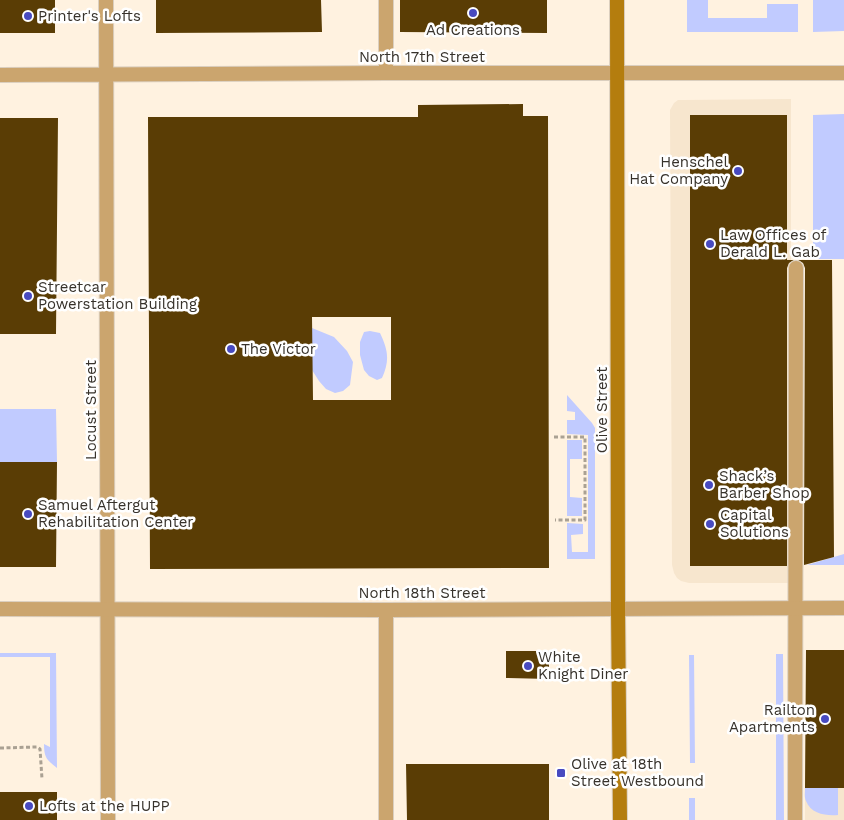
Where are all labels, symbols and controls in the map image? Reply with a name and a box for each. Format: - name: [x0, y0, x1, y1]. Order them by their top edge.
- place label: Printer's Lofts: [38, 7, 141, 25]
- marker: Ad Creations: [467, 7, 479, 19]
- marker: Printer's Lofts: [22, 10, 34, 22]
- place label: Ad Creations: [426, 21, 520, 39]
- street label: North 17th Street: [359, 48, 486, 66]
- place label: Henschel Hat Company: [629, 153, 728, 188]
- marker: Henschel Hat Company: [732, 165, 744, 177]
- place label: Law Offices of Derald L. Gab: [720, 226, 827, 261]
- marker: Law Offices of Derald L. Gab: [704, 238, 716, 250]
- place label: Streetcar Powerstation Building: [38, 278, 197, 313]
- marker: Streetcar Powerstation Building: [22, 290, 34, 302]
- place label: The Victor: [241, 340, 316, 358]
- marker: The Victor: [225, 343, 237, 355]
- street label: Locust Street: [82, 359, 100, 460]
- street label: Olive Street: [593, 366, 611, 453]
- place label: Shack’s Barber Shop: [719, 467, 810, 502]
- marker: Shack’s Barber Shop: [703, 479, 715, 491]
- place label: Samuel Aftergut Rehabilitation Center: [38, 496, 193, 531]
- place label: Capital Solutions: [720, 506, 789, 541]
- marker: Samuel Aftergut Rehabilitation Center: [22, 508, 34, 520]
- marker: Capital Solutions: [704, 518, 716, 530]
- street label: North 18th Street: [359, 584, 486, 602]
- place label: White Knight Diner: [538, 648, 628, 683]
- marker: White Knight Diner: [522, 660, 534, 672]
- place label: Railton Apartments: [729, 701, 815, 736]
- marker: Railton Apartments: [819, 713, 831, 725]
- place label: Olive at 18th Street Westbound: [571, 755, 704, 790]
- marker: Olive at 18th Street Westbound: [555, 767, 567, 779]
- place label: Lofts at the HUPP: [39, 797, 170, 815]
- marker: Lofts at the HUPP: [23, 800, 35, 812]

